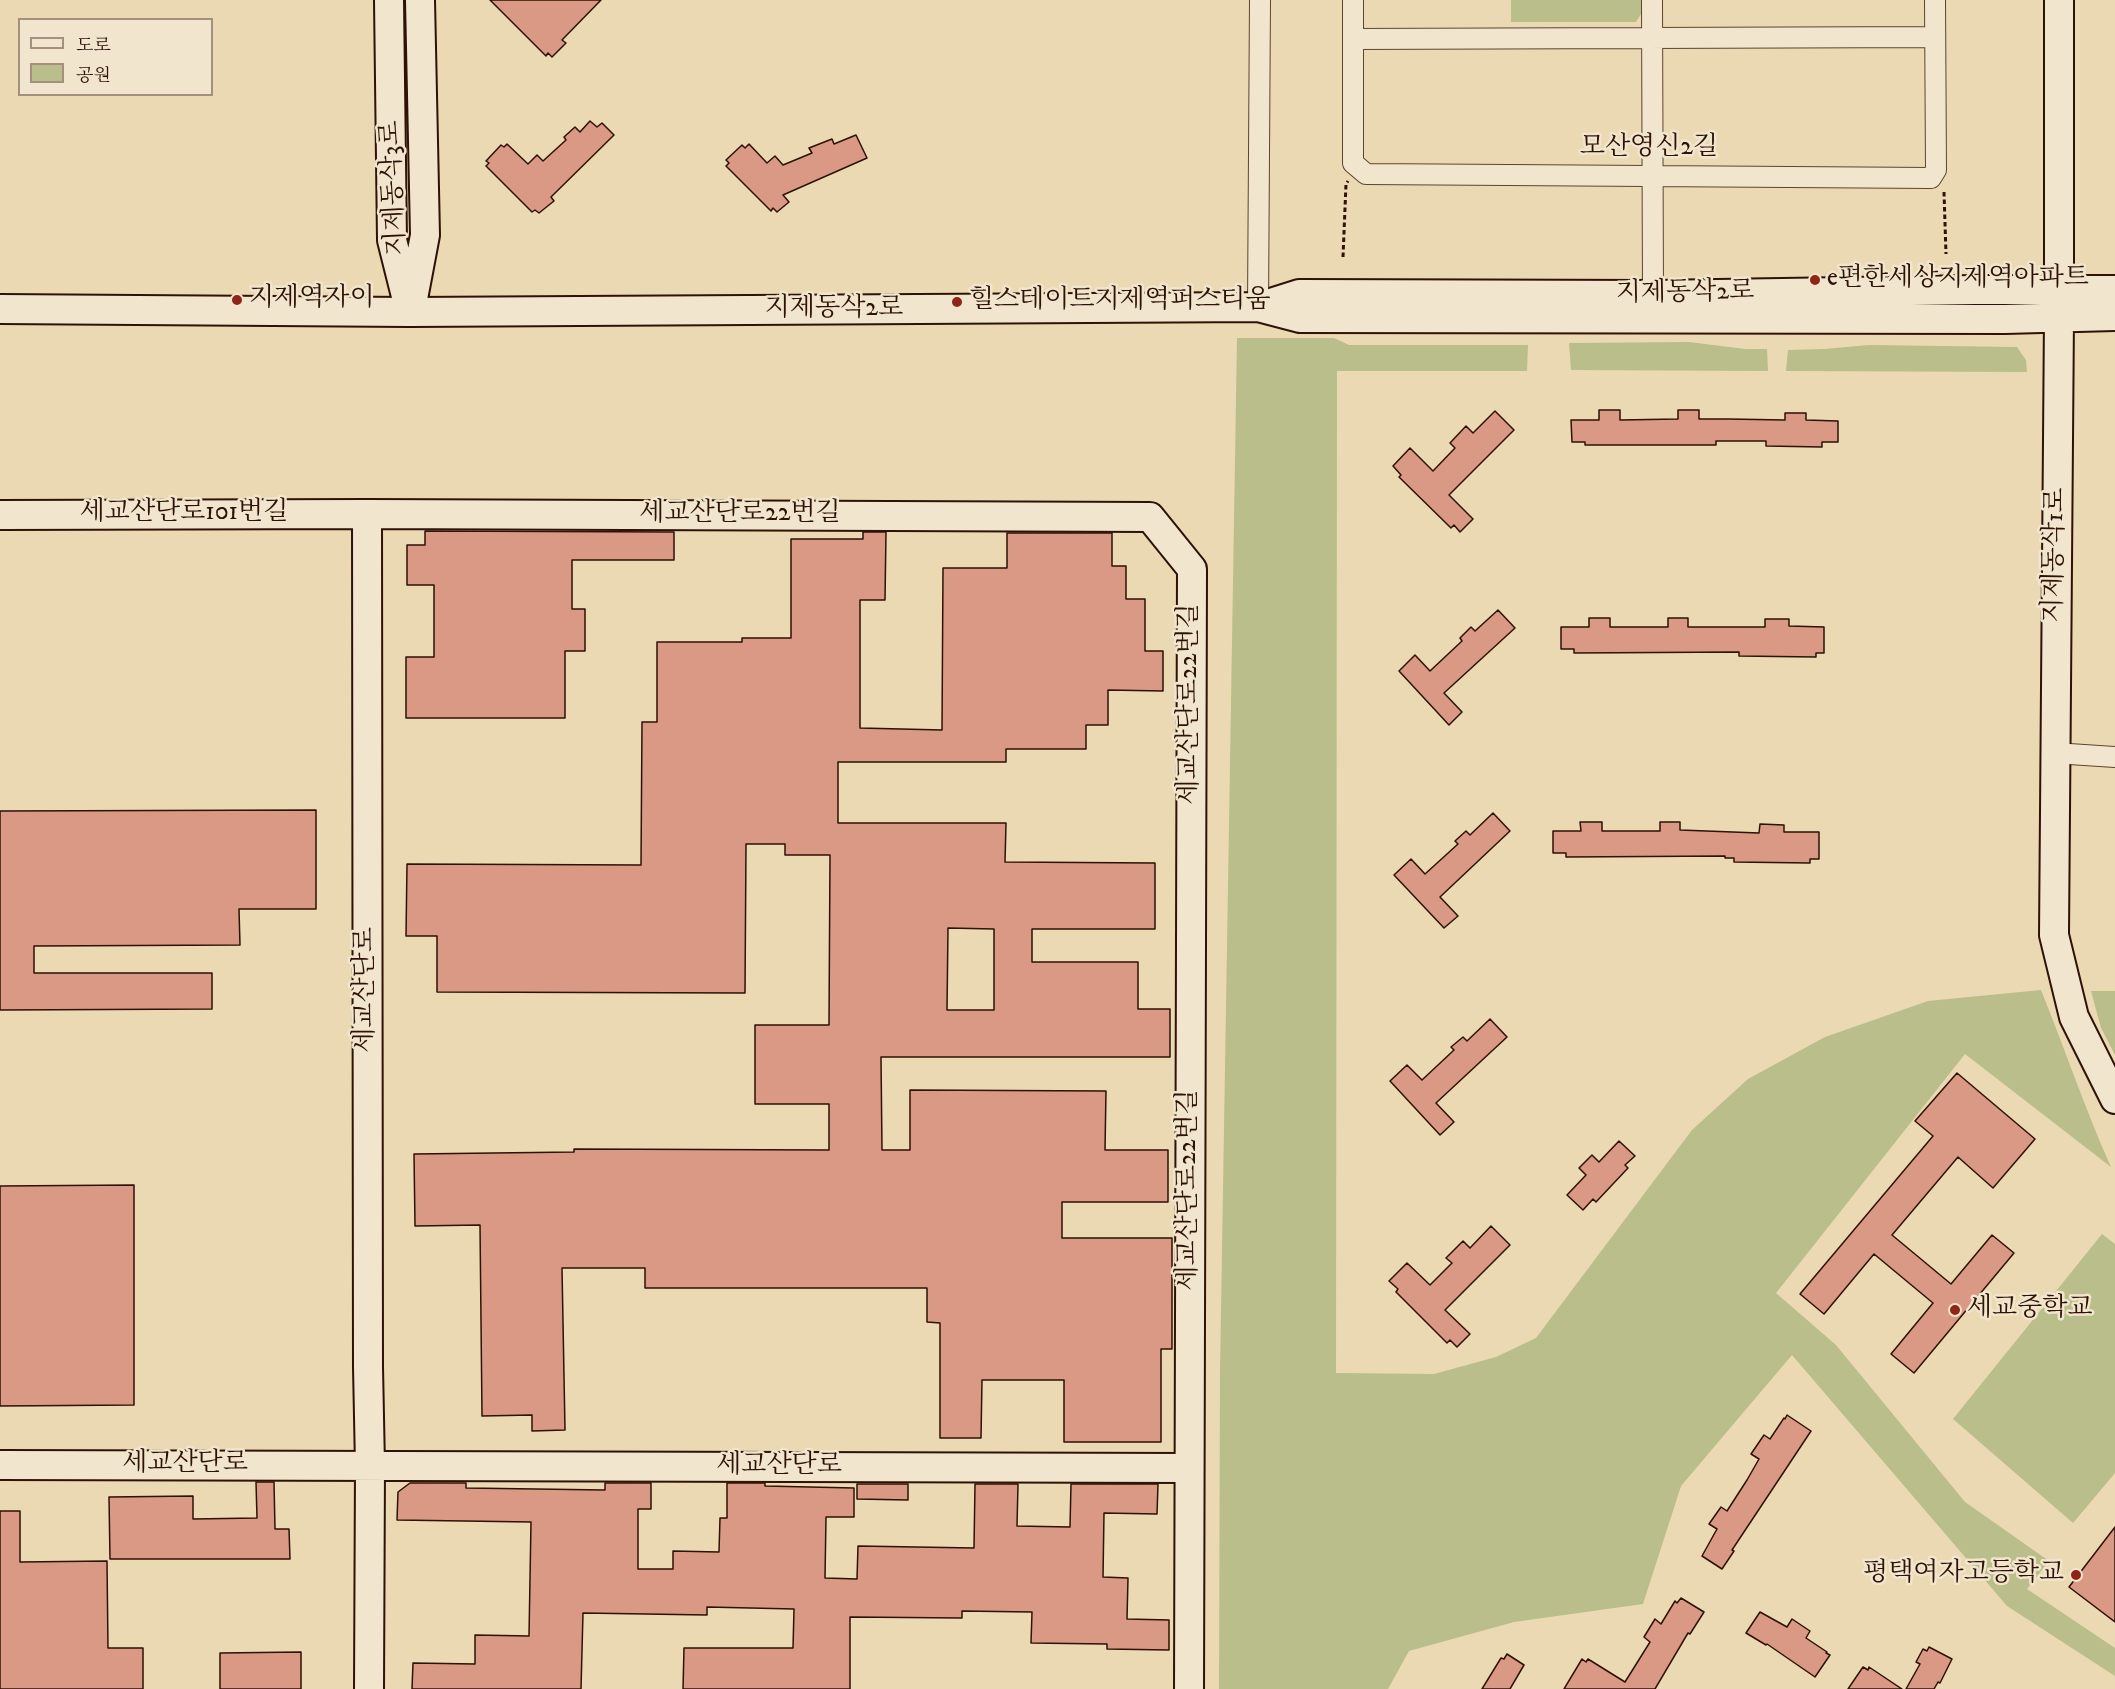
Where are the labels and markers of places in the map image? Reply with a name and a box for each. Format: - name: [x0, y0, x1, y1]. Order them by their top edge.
- place label: e편한세상지제역아파트: [1827, 264, 2089, 296]
- marker: e편한세상지제역아파트: [1808, 273, 1822, 287]
- place label: 지제역자이: [249, 284, 375, 316]
- place label: 힐스테이트지제역퍼스티움: [969, 286, 1270, 318]
- marker: 지제역자이: [230, 293, 244, 307]
- marker: 힐스테이트지제역퍼스티움: [950, 295, 964, 309]
- place label: 세교중학교: [1967, 1294, 2093, 1326]
- marker: 세교중학교: [1948, 1303, 1962, 1317]
- place label: 평택여자고등학교: [1863, 1559, 2064, 1591]
- marker: 평택여자고등학교: [2069, 1568, 2083, 1582]

